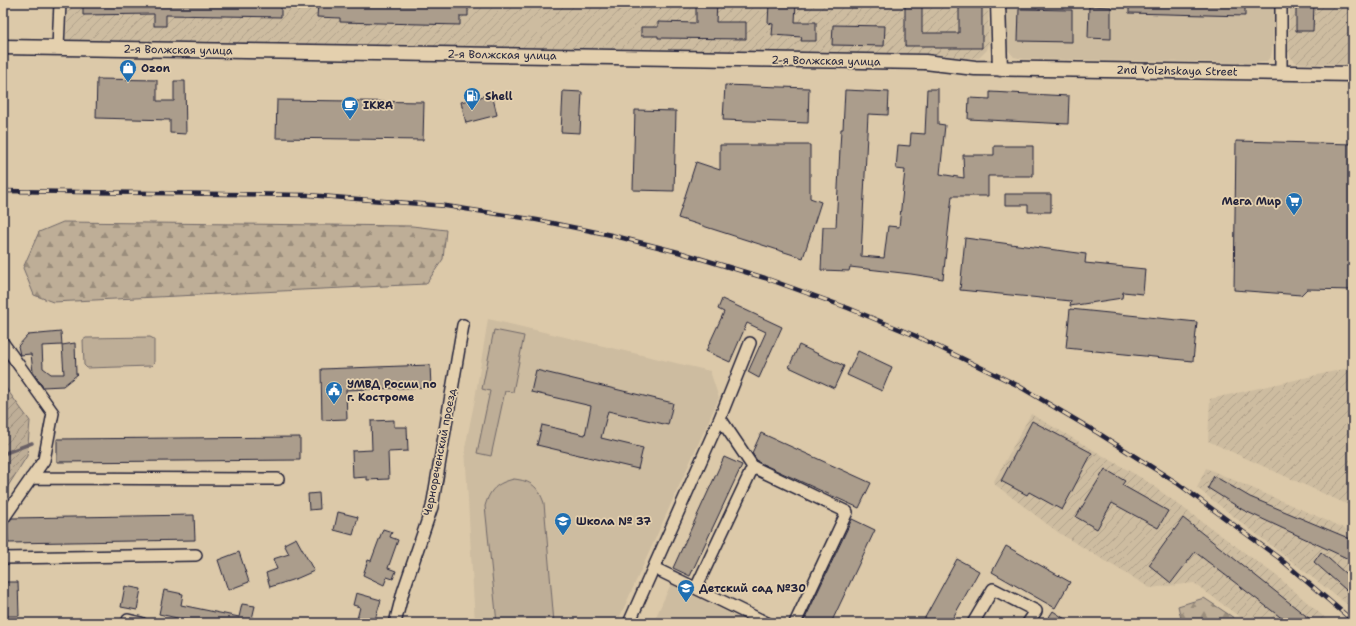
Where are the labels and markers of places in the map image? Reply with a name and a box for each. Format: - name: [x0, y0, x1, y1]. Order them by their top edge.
- shop icon: Ozon: [118, 58, 138, 83]
- place label: Ozon: [141, 61, 171, 76]
- fuel station icon: Shell: [462, 86, 482, 111]
- place label: Shell: [485, 89, 513, 104]
- cafe icon: IKRA: [340, 95, 360, 120]
- place label: IKRA: [363, 98, 394, 113]
- supermarket icon: Мега Мир: [1284, 191, 1304, 216]
- place label: Мега Мир: [1221, 194, 1281, 209]
- place label: УМВД Росии по г. Костроме: [347, 377, 437, 405]
- public building icon: УМВД Росии по г. Костроме: [324, 380, 344, 405]
- school or university icon: Школа № 37: [553, 511, 573, 536]
- place label: Школа № 37: [576, 514, 651, 529]
- school or university icon: Детский сад №30: [676, 578, 696, 603]
- place label: Детский сад №30: [699, 581, 806, 596]

